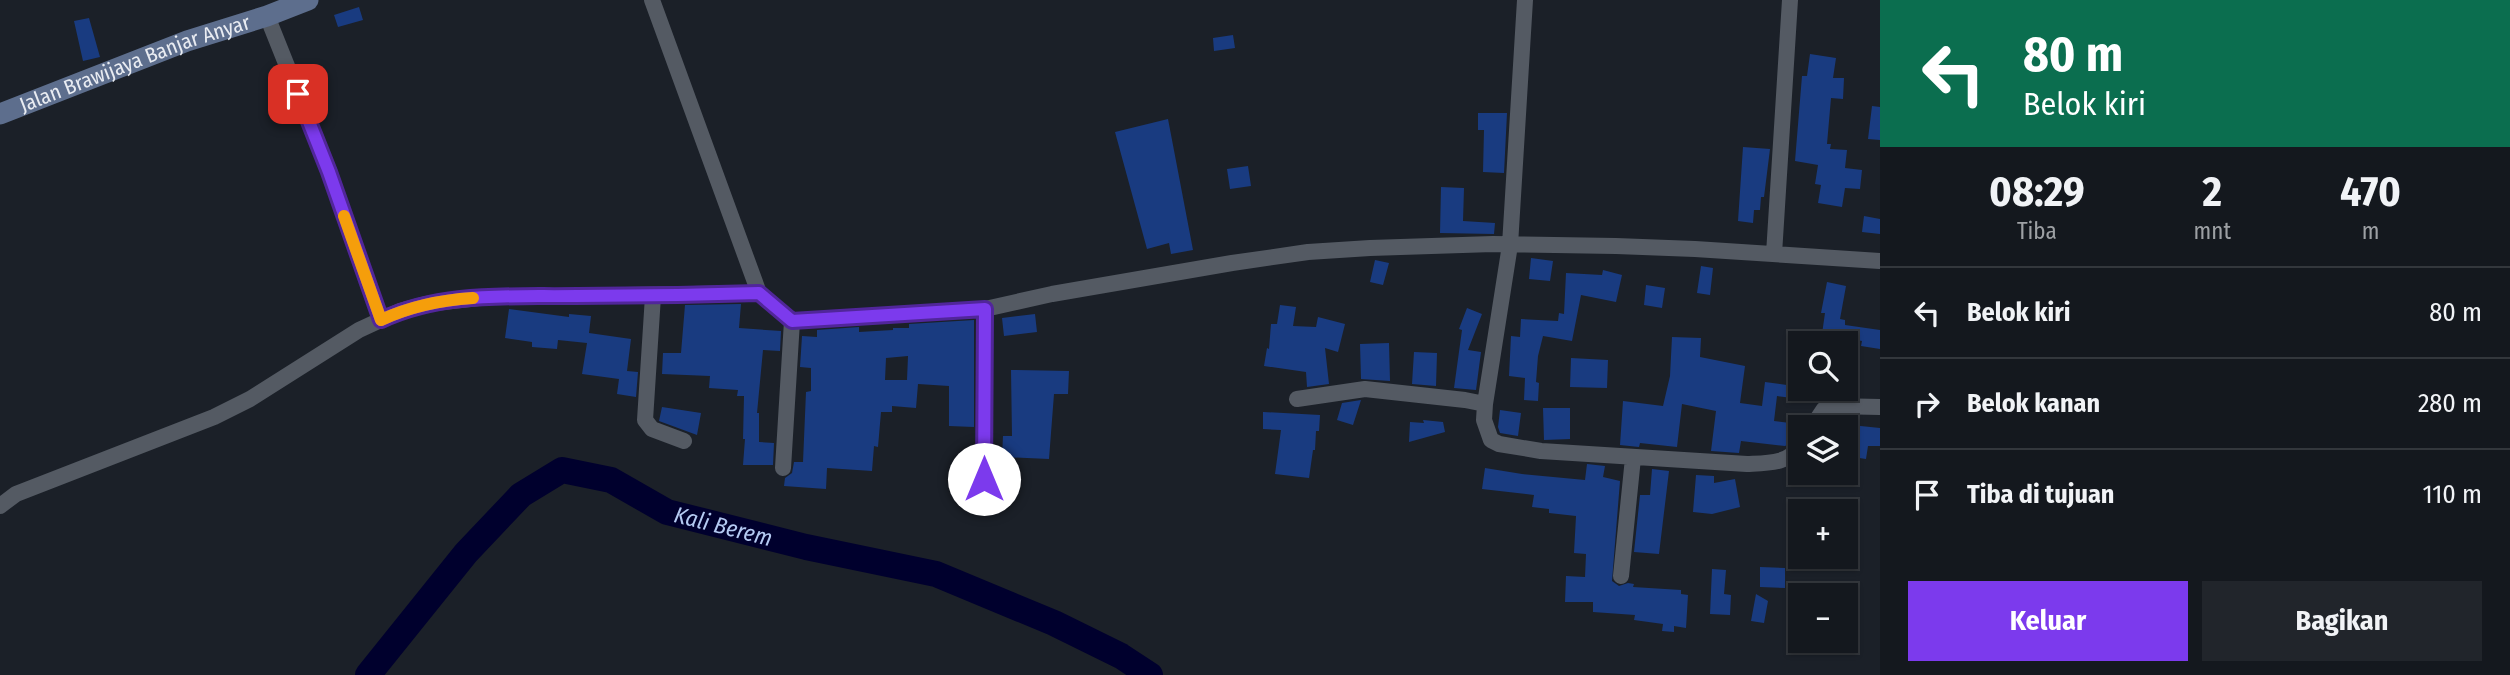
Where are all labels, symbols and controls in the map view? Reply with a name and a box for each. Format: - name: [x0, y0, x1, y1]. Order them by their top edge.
- street label: Jalan Brawijaya Banjar Anyar: [16, 9, 254, 118]
- text: 80 m: [2023, 25, 2123, 84]
- icon: left: [1908, 28, 1999, 119]
- pin: [268, 64, 328, 124]
- icon: arrive: [279, 75, 317, 113]
- text: Belok kiri: [2023, 85, 2146, 123]
- text: 08:29: [1989, 167, 2085, 217]
- text: 2: [2203, 167, 2222, 217]
- text: 470: [2340, 167, 2401, 217]
- text: Tiba: [2017, 217, 2057, 245]
- text: mnt: [2194, 217, 2231, 245]
- text: m: [2362, 217, 2379, 245]
- icon: left: [1908, 294, 1946, 332]
- text: Belok kiri: [1967, 297, 2070, 328]
- text: 80 m: [2429, 297, 2482, 328]
- map controls: [1788, 331, 1858, 653]
- button: search: [1788, 331, 1858, 401]
- icon: right: [1908, 385, 1946, 423]
- text: Belok kanan: [1967, 388, 2100, 419]
- text: 280 m: [2418, 388, 2482, 419]
- button: layers: [1788, 415, 1858, 485]
- position arrow: [947, 442, 1021, 516]
- icon: arrive: [1908, 476, 1946, 514]
- text: Tiba di tujuan: [1967, 479, 2114, 510]
- text: 110 m: [2422, 479, 2482, 510]
- button: +: [1788, 499, 1858, 569]
- water label: Kali Berem: [671, 500, 775, 552]
- button: Keluar: [1908, 581, 2188, 661]
- button: Bagikan: [2202, 581, 2482, 661]
- button: −: [1788, 583, 1858, 653]

